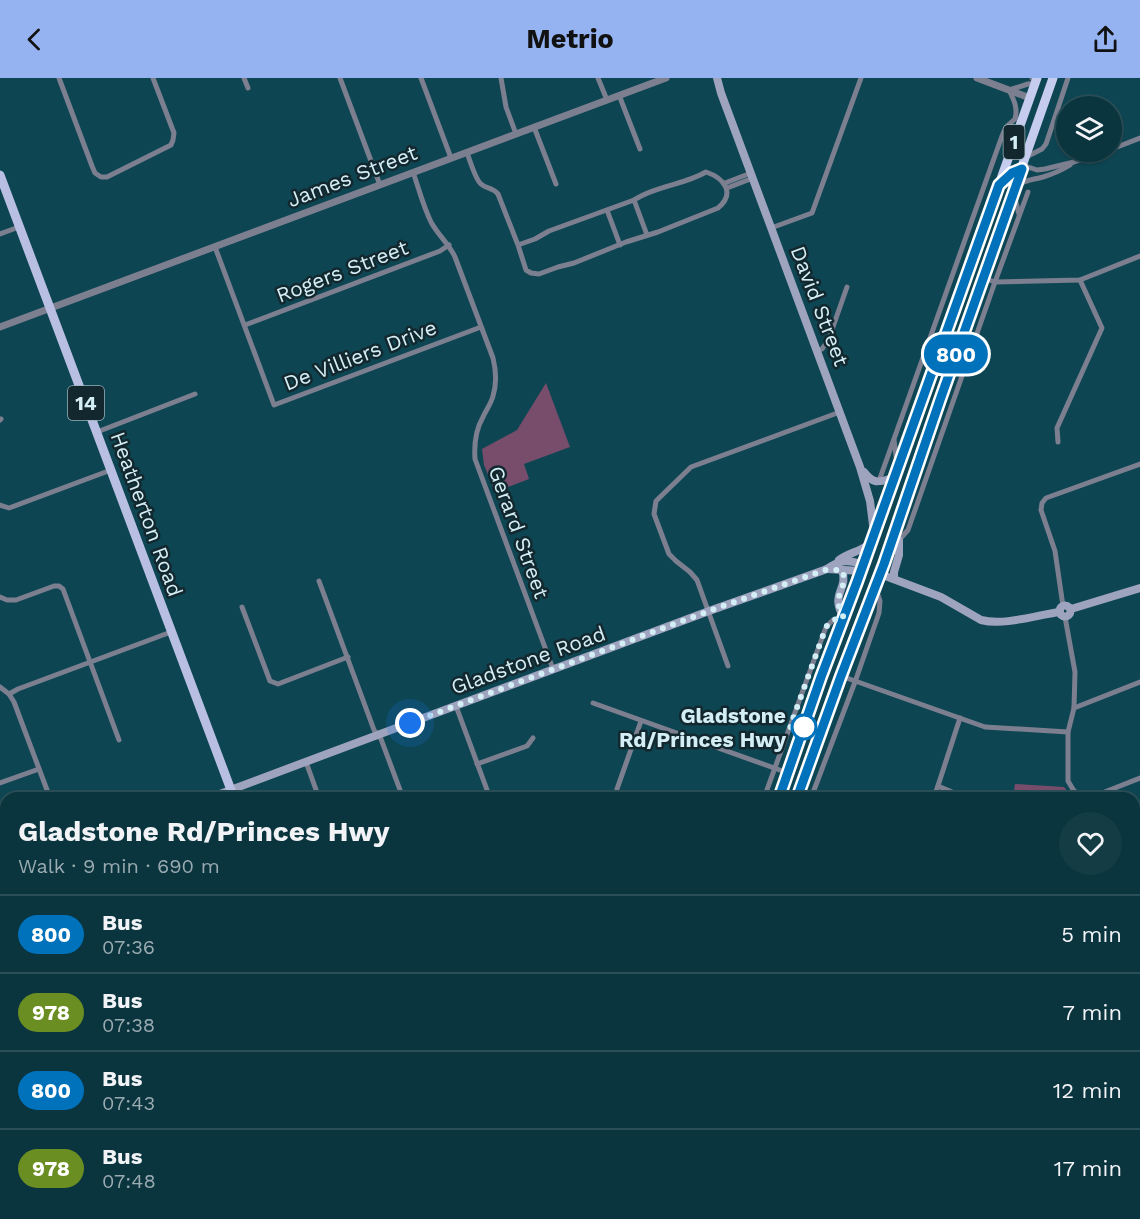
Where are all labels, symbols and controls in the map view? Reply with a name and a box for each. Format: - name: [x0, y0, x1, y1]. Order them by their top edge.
- icon: back: [18, 23, 51, 56]
- text: Metrio: [526, 23, 614, 55]
- icon: share: [1089, 23, 1122, 56]
- map controls: [1056, 96, 1122, 162]
- button: layers: [1056, 96, 1122, 162]
- road number: 1: [1004, 125, 1024, 159]
- street label: James Street: [284, 140, 421, 212]
- street label: Rogers Street: [273, 234, 412, 308]
- street label: David Street: [786, 242, 854, 370]
- street label: De Villiers Drive: [280, 314, 440, 396]
- line badge: 800: [922, 334, 990, 374]
- text: 800: [936, 342, 976, 367]
- road number: 14: [68, 386, 104, 420]
- street label: Heatherton Road: [106, 428, 188, 600]
- street label: Gerard Street: [483, 462, 555, 602]
- street label: Gladstone Road: [447, 620, 609, 700]
- place label: Gladstone Rd/Princes Hwy: [619, 703, 786, 752]
- your location: [395, 708, 425, 738]
- marker: Gladstone Rd/Princes Hwy: [791, 714, 817, 740]
- button: heart: [1059, 812, 1122, 875]
- text: Gladstone Rd/Princes Hwy: [18, 815, 390, 848]
- text: Walk · 9 min · 690 m: [18, 854, 220, 878]
- text: Bus: [102, 910, 142, 935]
- text: 800: [31, 922, 71, 947]
- text: 5 min: [1061, 922, 1122, 947]
- text: 07:36: [102, 935, 155, 959]
- text: Bus: [102, 988, 142, 1013]
- text: 978: [32, 1000, 70, 1025]
- text: 7 min: [1062, 1000, 1122, 1025]
- text: 07:38: [102, 1013, 155, 1037]
- text: Bus: [102, 1066, 142, 1091]
- text: 800: [31, 1078, 71, 1103]
- text: 12 min: [1053, 1078, 1122, 1103]
- text: 07:43: [102, 1091, 155, 1115]
- text: Bus: [102, 1144, 142, 1169]
- text: 978: [32, 1156, 70, 1181]
- text: 17 min: [1054, 1156, 1122, 1181]
- text: 07:48: [102, 1169, 156, 1193]

